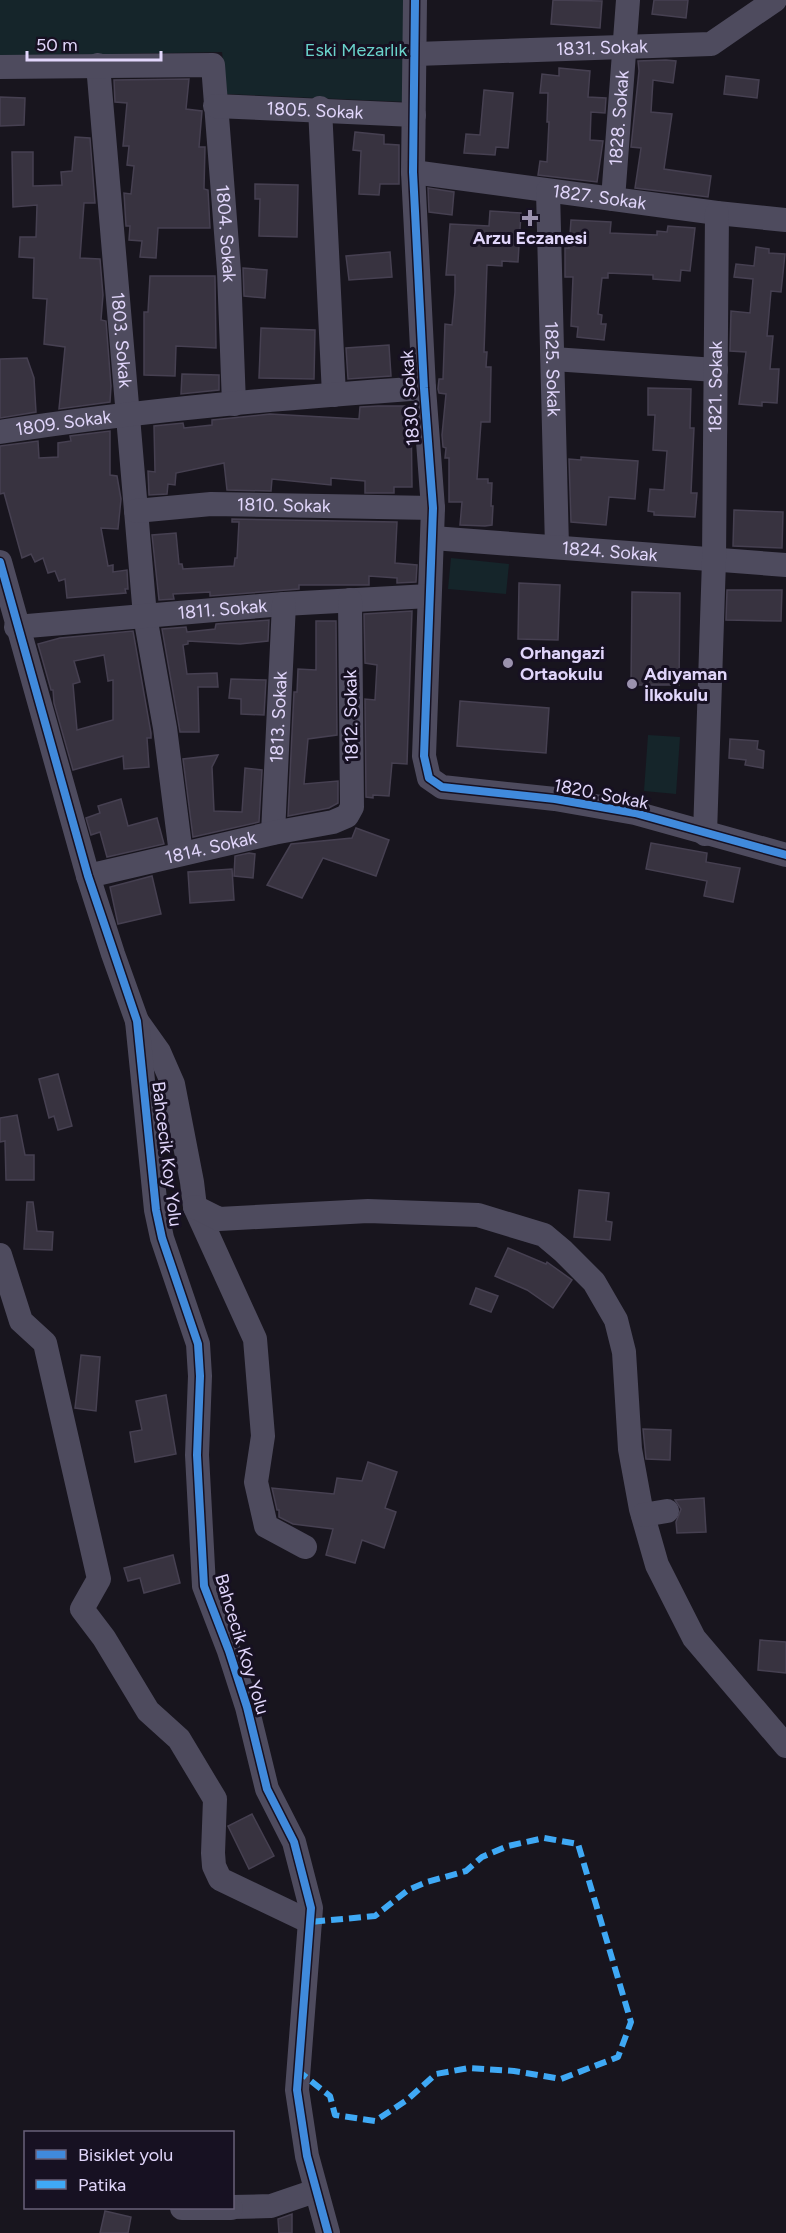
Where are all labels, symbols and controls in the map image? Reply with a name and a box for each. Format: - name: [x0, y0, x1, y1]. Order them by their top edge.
- scale bar: [27, 24, 160, 62]
- text: 50 m: [36, 34, 78, 56]
- street label: 1831. Sokak: [556, 35, 648, 60]
- park label: Eski Mezarlık: [305, 39, 407, 61]
- street label: 1828. Sokak: [605, 69, 634, 167]
- street label: 1805. Sokak: [266, 97, 364, 124]
- street label: 1827. Sokak: [551, 180, 648, 214]
- street label: 1804. Sokak: [211, 184, 240, 283]
- marker: Arzu Eczanesi: [523, 211, 537, 225]
- place label: Arzu Eczanesi: [473, 227, 587, 249]
- street label: 1803. Sokak: [106, 291, 137, 389]
- street label: 1825. Sokak: [540, 321, 565, 417]
- street label: 1821. Sokak: [704, 341, 727, 433]
- street label: 1830. Sokak: [396, 349, 424, 447]
- street label: 1809. Sokak: [14, 406, 113, 440]
- street label: 1810. Sokak: [237, 493, 331, 517]
- street label: 1824. Sokak: [561, 537, 658, 566]
- street label: 1811. Sokak: [177, 594, 268, 624]
- place label: Orhangazi Ortaokulu: [520, 642, 605, 685]
- marker: Orhangazi Ortaokulu: [501, 656, 515, 670]
- place label: Adıyaman İlkokulu: [644, 663, 727, 706]
- street label: 1812. Sokak: [339, 669, 363, 762]
- street label: 1813. Sokak: [265, 670, 292, 764]
- marker: Adıyaman İlkokulu: [625, 677, 639, 691]
- street label: 1820. Sokak: [552, 774, 651, 814]
- street label: 1814. Sokak: [163, 826, 259, 869]
- street label: Bahcecik Koy Yolu: [147, 1080, 187, 1228]
- street label: Bahcecik Koy Yolu: [210, 1571, 274, 1717]
- legend: [24, 2131, 234, 2209]
- text: Bisiklet yolu: [78, 2144, 173, 2166]
- text: Patika: [78, 2174, 126, 2196]

